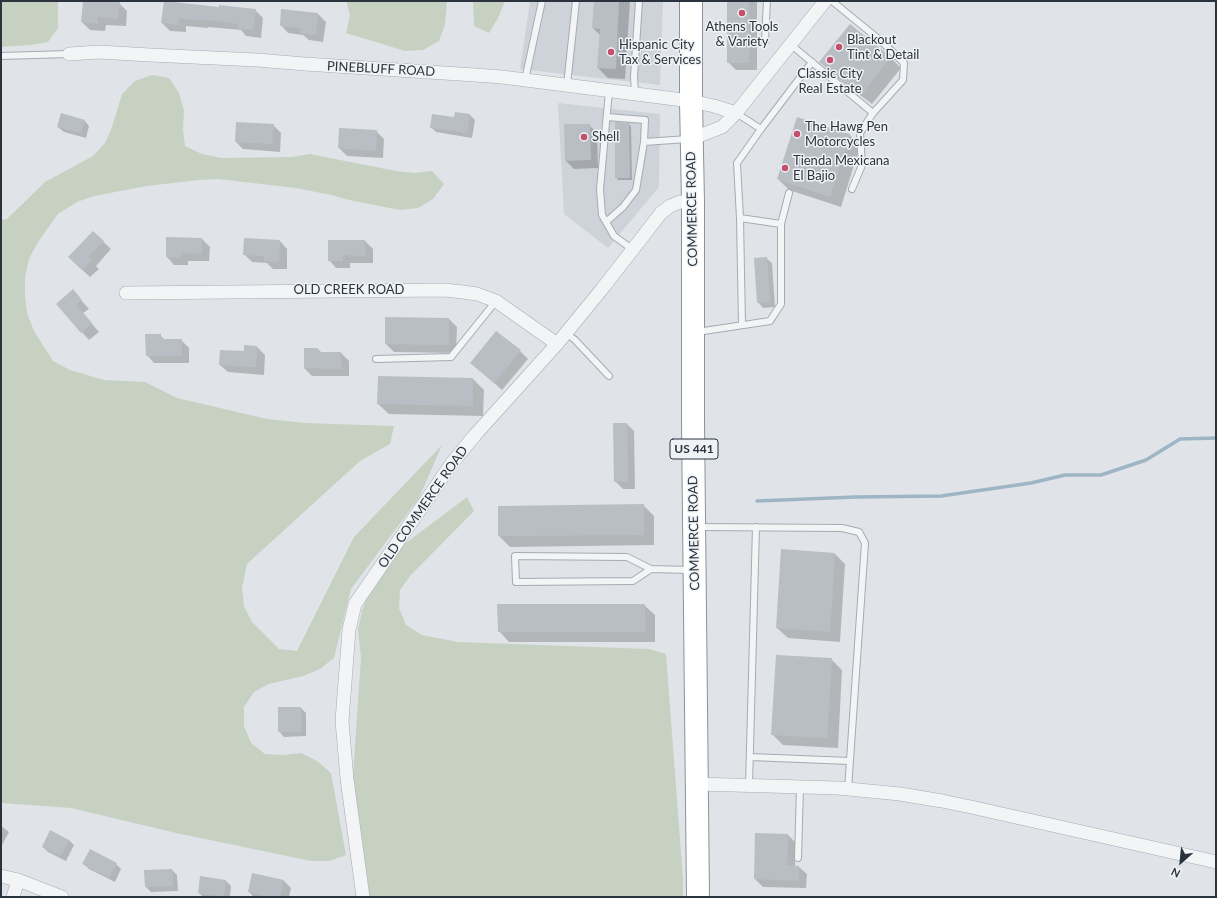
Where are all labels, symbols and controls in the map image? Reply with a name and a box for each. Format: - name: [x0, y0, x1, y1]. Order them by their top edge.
- marker: Athens Tools & Variety: [737, 8, 747, 18]
- place label: Athens Tools & Variety: [706, 19, 778, 50]
- place label: Blackout Tint & Detail: [847, 32, 919, 63]
- place label: Hispanic City Tax & Services: [619, 37, 701, 68]
- marker: Blackout Tint & Detail: [834, 42, 844, 52]
- marker: Hispanic City Tax & Services: [606, 47, 616, 57]
- marker: Classic City Real Estate: [825, 55, 835, 65]
- street label: PINEBLUFF ROAD: [327, 58, 435, 80]
- place label: Classic City Real Estate: [797, 66, 863, 97]
- place label: The Hawg Pen Motorcycles: [805, 119, 888, 150]
- place label: Shell: [592, 129, 619, 145]
- marker: The Hawg Pen Motorcycles: [792, 129, 802, 139]
- marker: Shell: [579, 132, 589, 142]
- street label: COMMERCE ROAD: [683, 151, 701, 267]
- place label: Tienda Mexicana El Bajio: [793, 153, 890, 184]
- marker: Tienda Mexicana El Bajio: [780, 163, 790, 173]
- street label: OLD CREEK ROAD: [294, 282, 404, 298]
- road number: US 441: [670, 439, 718, 459]
- street label: OLD COMMERCE ROAD: [375, 443, 471, 571]
- street label: COMMERCE ROAD: [685, 475, 703, 591]
- north arrow: [1161, 842, 1201, 882]
- text: N: [1169, 865, 1182, 881]

